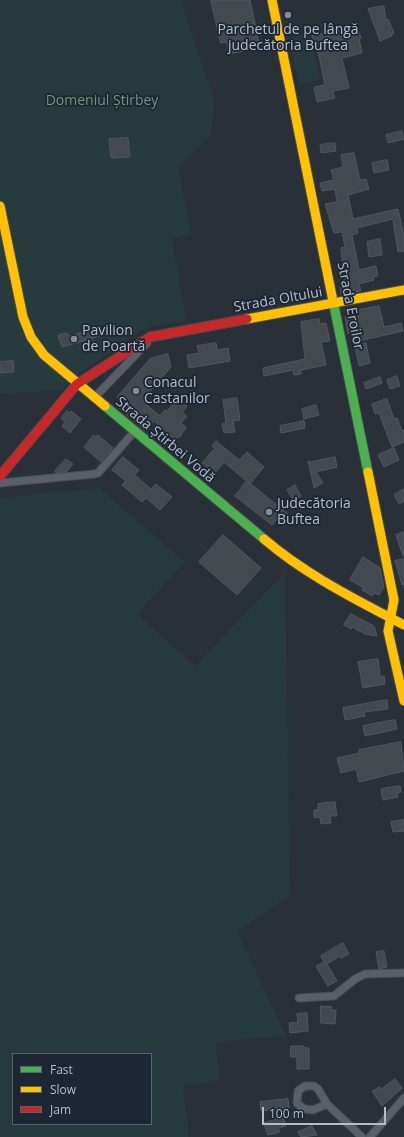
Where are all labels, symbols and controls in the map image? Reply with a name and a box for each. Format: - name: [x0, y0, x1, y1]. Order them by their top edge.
- marker: Parchetul de pe lângă judecătoria Buftea: [283, 10, 293, 20]
- place label: Parchetul de pe lângă judecătoria Buftea: [217, 22, 359, 54]
- park label: Domeniul Știrbey: [46, 93, 158, 109]
- street label: Strada Eroilor: [333, 261, 367, 351]
- street label: Strada Oltului: [232, 284, 324, 316]
- place label: Pavilion de Poartă: [82, 323, 145, 356]
- marker: Pavilion de Poartă: [69, 334, 79, 344]
- place label: Conacul Castanilor: [144, 375, 210, 408]
- marker: Conacul Castanilor: [131, 386, 141, 396]
- street label: Strada Știrbei Vodă: [112, 393, 218, 487]
- place label: Judecătoria Buftea: [277, 496, 351, 528]
- marker: Judecătoria Buftea: [264, 507, 274, 517]
- legend: [12, 1053, 152, 1125]
- text: Fast: [50, 1061, 73, 1078]
- text: Slow: [50, 1081, 76, 1098]
- scale bar: [264, 1099, 388, 1125]
- text: Jam: [50, 1101, 71, 1118]
- text: 100 m: [269, 1105, 304, 1122]

